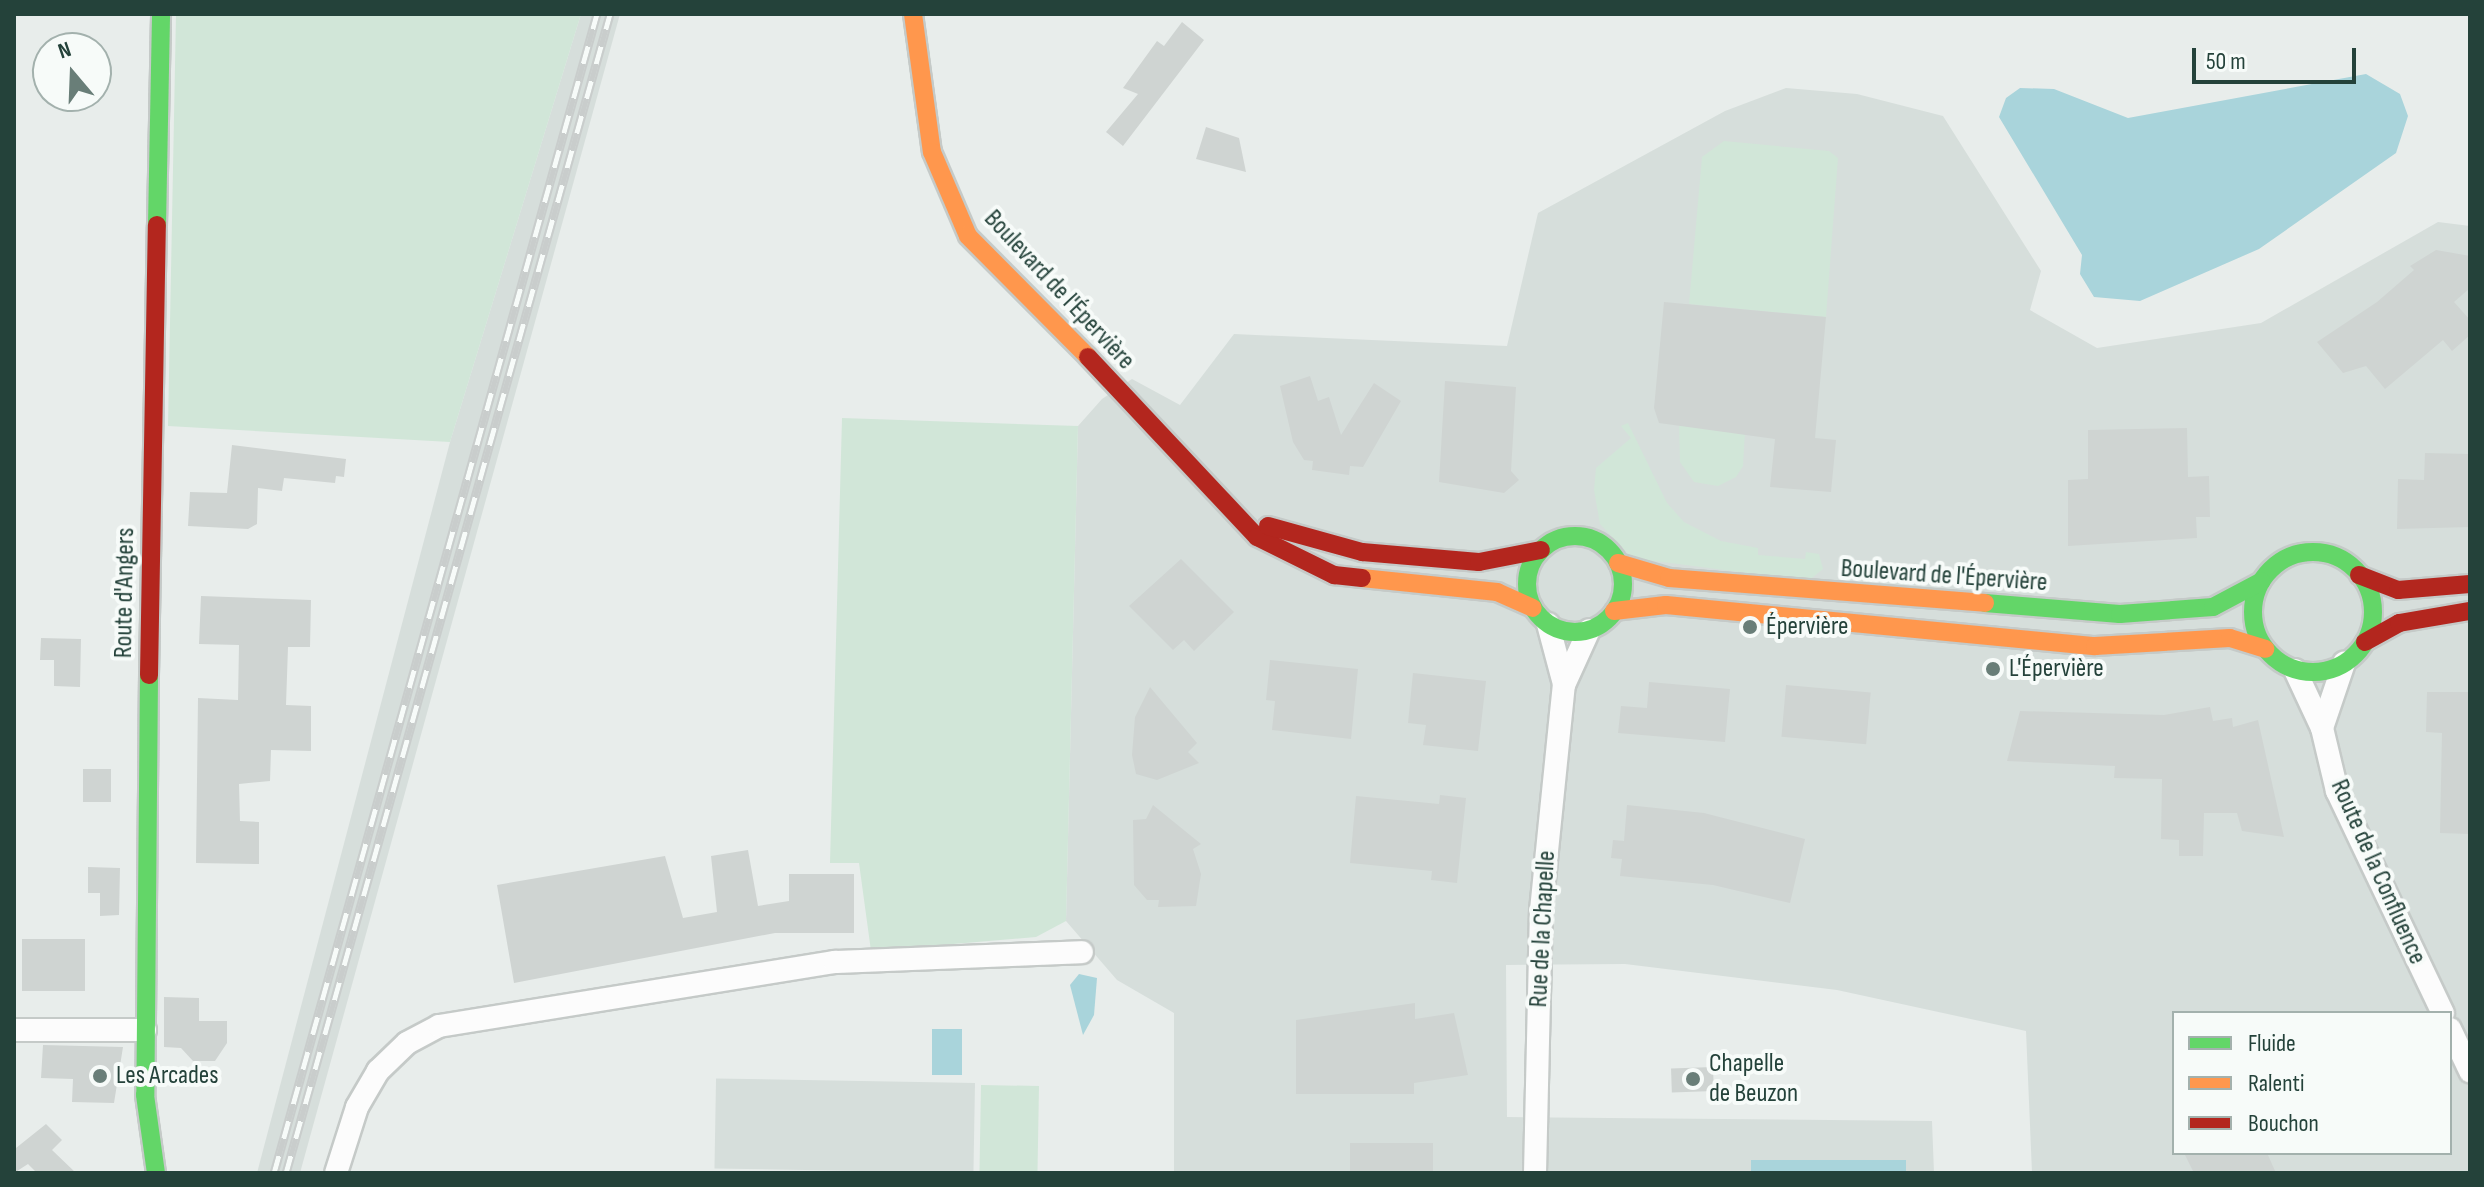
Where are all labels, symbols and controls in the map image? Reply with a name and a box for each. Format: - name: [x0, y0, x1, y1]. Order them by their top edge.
- north arrow: [32, 32, 112, 112]
- scale bar: [2196, 32, 2360, 82]
- text: N: [55, 36, 75, 65]
- text: 50 m: [2206, 47, 2246, 76]
- street label: Boulevard de l'Épervière: [977, 204, 1141, 376]
- street label: Route d'Angers: [108, 528, 142, 658]
- street label: Boulevard de l'Épervière: [1840, 553, 2048, 599]
- place label: Épervière: [1766, 611, 1848, 643]
- marker: Épervière: [1741, 618, 1759, 636]
- place label: L'Épervière: [2009, 653, 2104, 685]
- marker: L'Épervière: [1984, 660, 2002, 678]
- street label: Route de la Confluence: [2323, 775, 2433, 969]
- street label: Rue de la Chapelle: [1523, 850, 1563, 1008]
- legend: [2172, 1011, 2452, 1155]
- text: Fluide: [2248, 1029, 2296, 1058]
- place label: Chapelle de Beuzon: [1709, 1048, 1798, 1110]
- place label: Les Arcades: [116, 1060, 219, 1092]
- marker: Les Arcades: [91, 1067, 109, 1085]
- text: Ralenti: [2248, 1069, 2304, 1098]
- marker: Chapelle de Beuzon: [1684, 1070, 1702, 1088]
- text: Bouchon: [2248, 1109, 2319, 1138]

